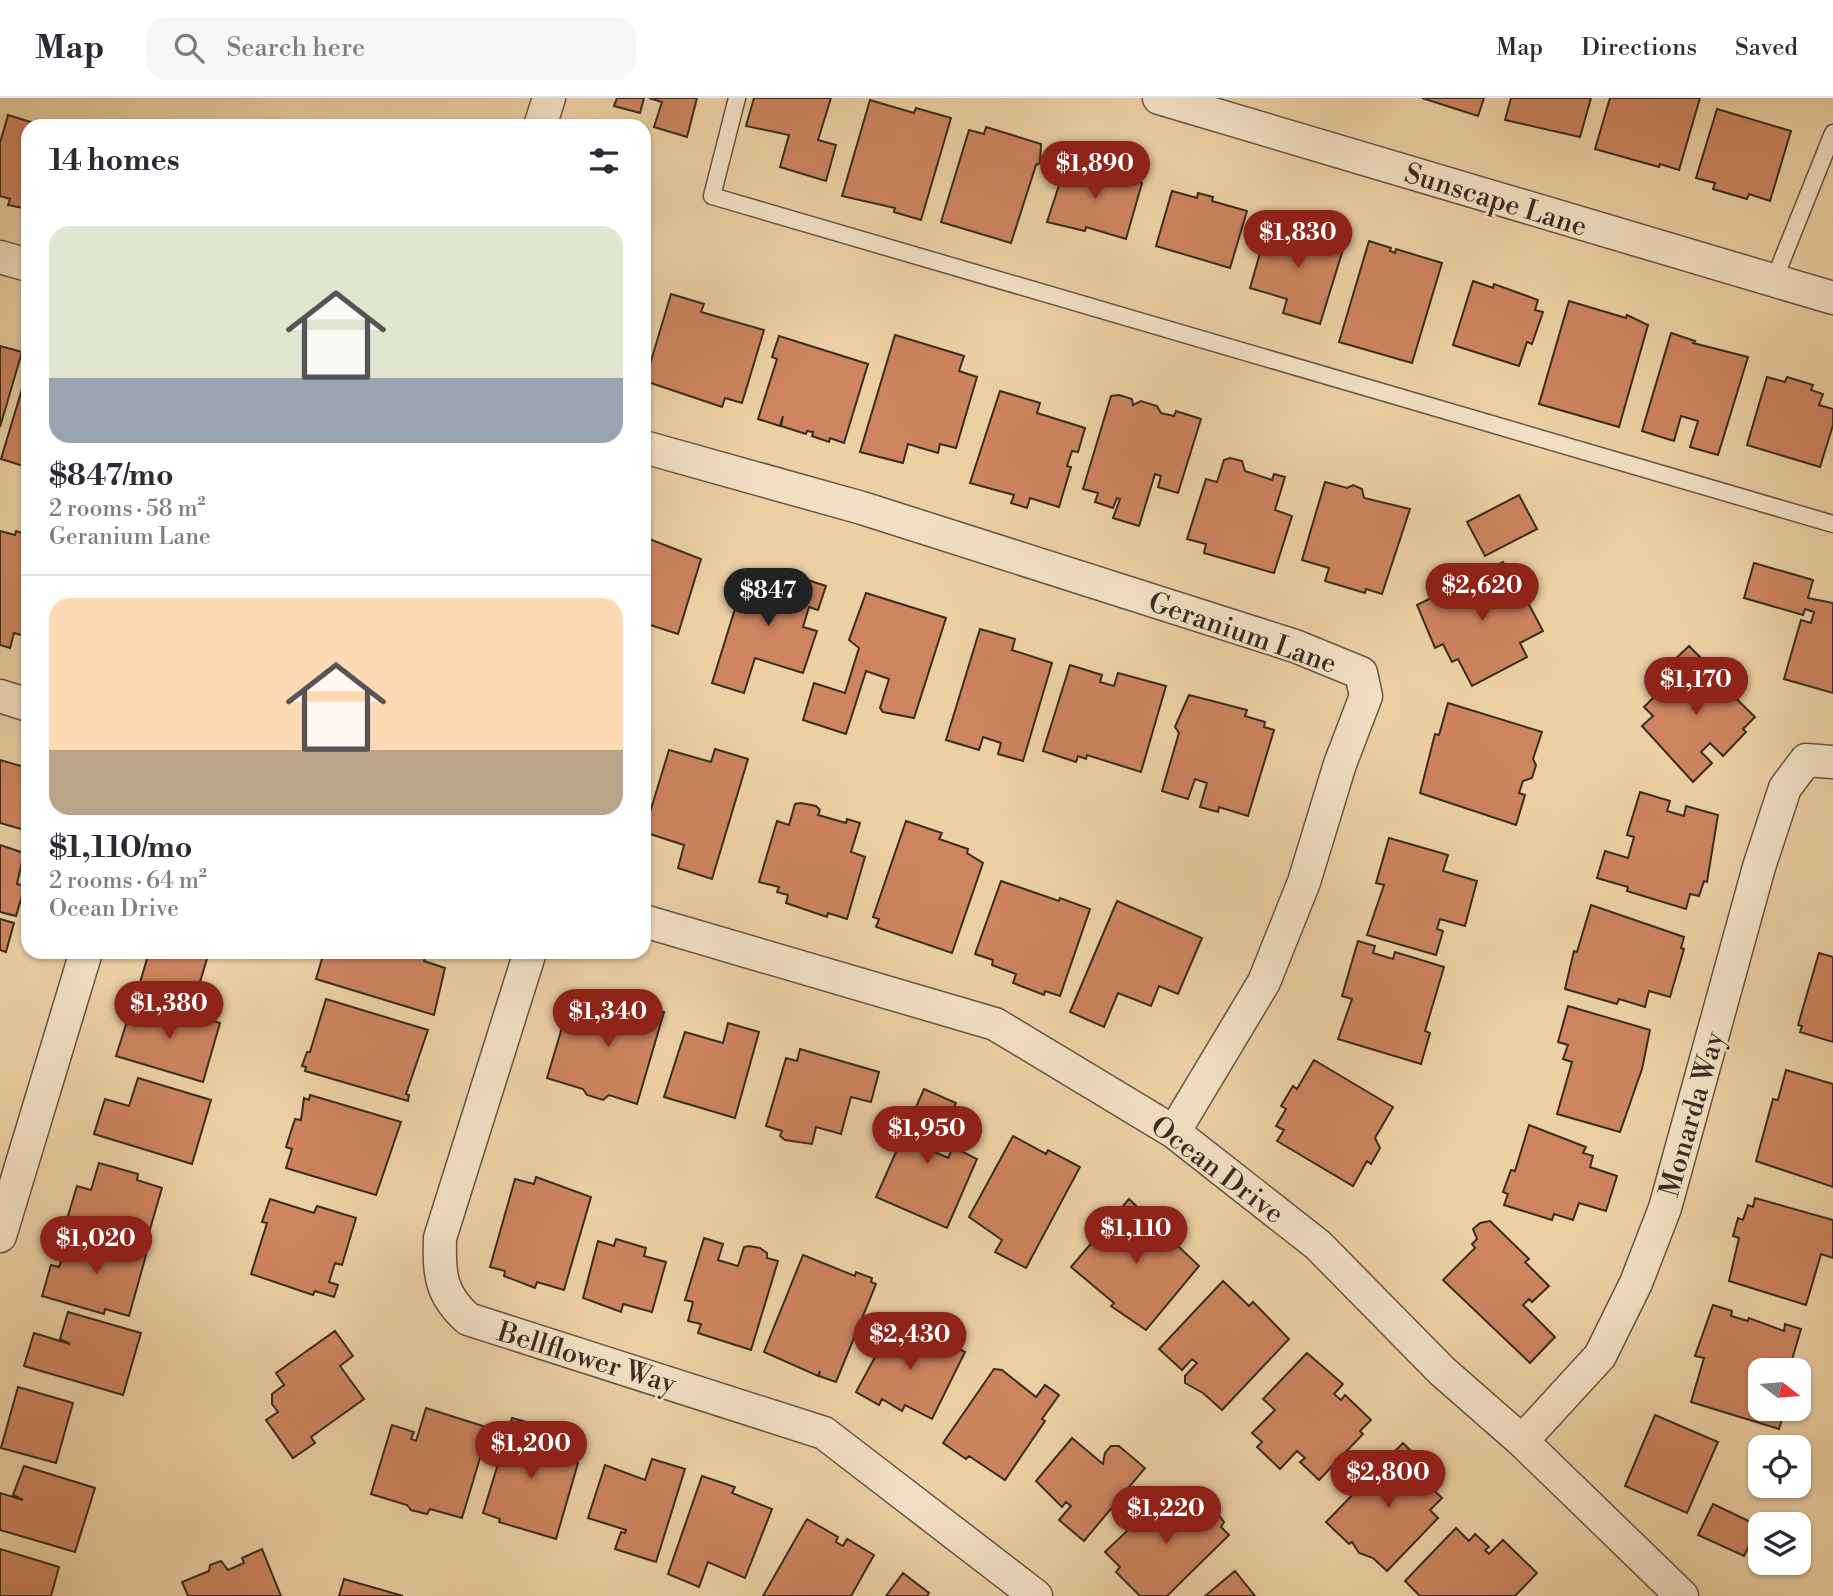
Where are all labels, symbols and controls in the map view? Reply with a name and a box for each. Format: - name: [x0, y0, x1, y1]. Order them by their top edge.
- search box: [146, 17, 636, 80]
- text: Map: [35, 28, 104, 69]
- icon: search: [170, 29, 208, 67]
- text: Search here: [226, 32, 365, 64]
- text: Map: [1496, 33, 1543, 63]
- text: Directions: [1581, 33, 1697, 63]
- text: Saved: [1735, 33, 1798, 63]
- pin: $1,890: [1038, 141, 1152, 201]
- text: 14 homes: [49, 142, 180, 180]
- icon: filters: [585, 142, 623, 180]
- text: $1,890: [1056, 150, 1134, 178]
- street label: Sunscape Lane: [1400, 156, 1591, 245]
- pin: $1,830: [1241, 211, 1355, 270]
- text: $1,830: [1259, 219, 1337, 247]
- icon: home: [273, 272, 399, 398]
- text: $847/mo: [49, 457, 174, 495]
- text: 2 rooms · 58 m²: [49, 495, 206, 523]
- text: Geranium Lane: [49, 523, 211, 551]
- pin: $2,620: [1425, 564, 1539, 623]
- pin: $847: [727, 568, 809, 628]
- text: $2,620: [1442, 572, 1522, 600]
- text: $847: [740, 577, 796, 605]
- street label: Geranium Lane: [1144, 585, 1341, 682]
- icon: home: [273, 644, 399, 770]
- pin: $1,170: [1639, 658, 1753, 717]
- text: $1,170: [1660, 666, 1732, 694]
- text: $1,110/mo: [49, 829, 192, 867]
- text: 2 rooms · 64 m²: [49, 867, 207, 895]
- text: Ocean Drive: [49, 895, 179, 923]
- pin: $1,380: [112, 982, 226, 1041]
- text: $1,380: [130, 990, 208, 1018]
- pin: $1,340: [551, 990, 665, 1049]
- text: $1,340: [569, 998, 647, 1026]
- street label: Monarda Way: [1652, 1027, 1733, 1201]
- pin: $1,950: [870, 1107, 984, 1166]
- street label: Ocean Drive: [1143, 1109, 1291, 1232]
- text: $1,950: [888, 1115, 966, 1143]
- pin: $1,110: [1079, 1206, 1193, 1266]
- text: $1,110: [1100, 1215, 1172, 1243]
- pin: $1,020: [39, 1216, 153, 1276]
- text: $1,020: [56, 1225, 136, 1253]
- pin: $2,430: [853, 1312, 967, 1372]
- street label: Bellflower Way: [492, 1314, 680, 1402]
- text: $2,430: [869, 1321, 951, 1349]
- north arrow: [1748, 1358, 1811, 1421]
- map controls: [1748, 1358, 1811, 1575]
- pin: $1,200: [474, 1422, 588, 1481]
- text: $1,200: [491, 1430, 571, 1458]
- button: locate: [1748, 1435, 1811, 1498]
- pin: $2,800: [1331, 1450, 1445, 1510]
- text: $2,800: [1346, 1459, 1430, 1487]
- pin: $1,220: [1109, 1486, 1223, 1546]
- text: $1,220: [1127, 1495, 1205, 1523]
- button: layers: [1748, 1512, 1811, 1575]

